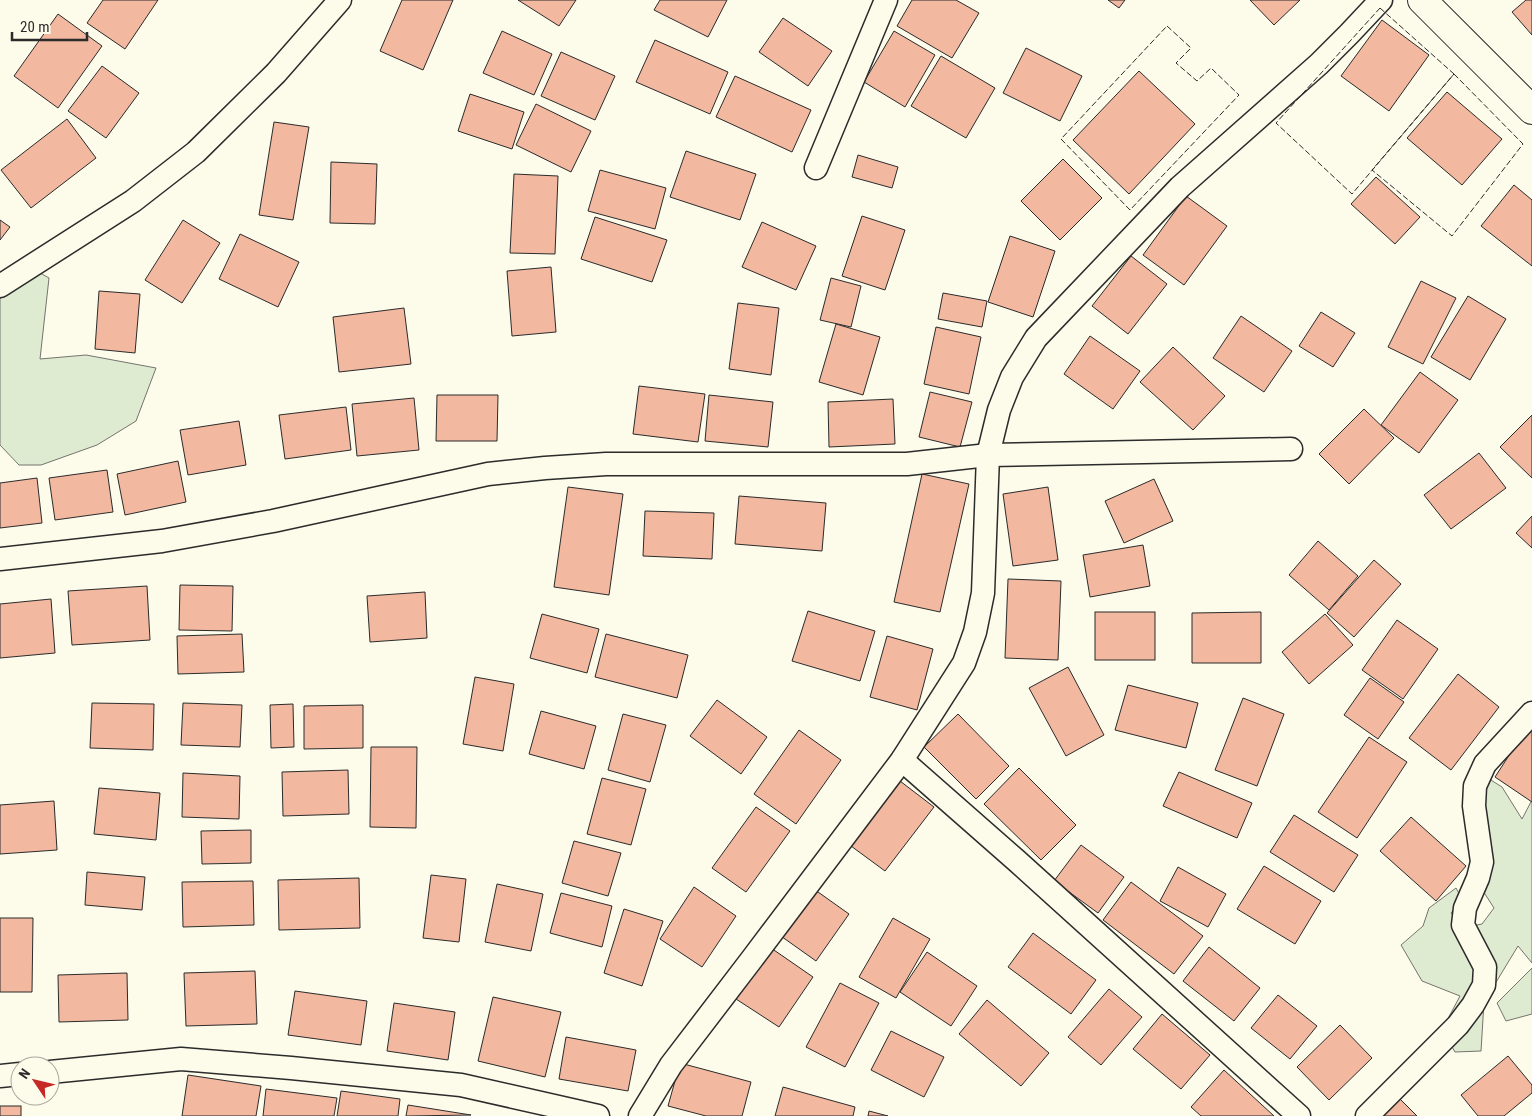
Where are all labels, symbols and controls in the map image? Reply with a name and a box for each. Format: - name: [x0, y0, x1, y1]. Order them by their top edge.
- scale bar: [12, 10, 88, 42]
- text: 20 m: [20, 18, 50, 36]
- north arrow: [10, 1056, 60, 1106]
- text: N: [15, 1065, 33, 1082]

